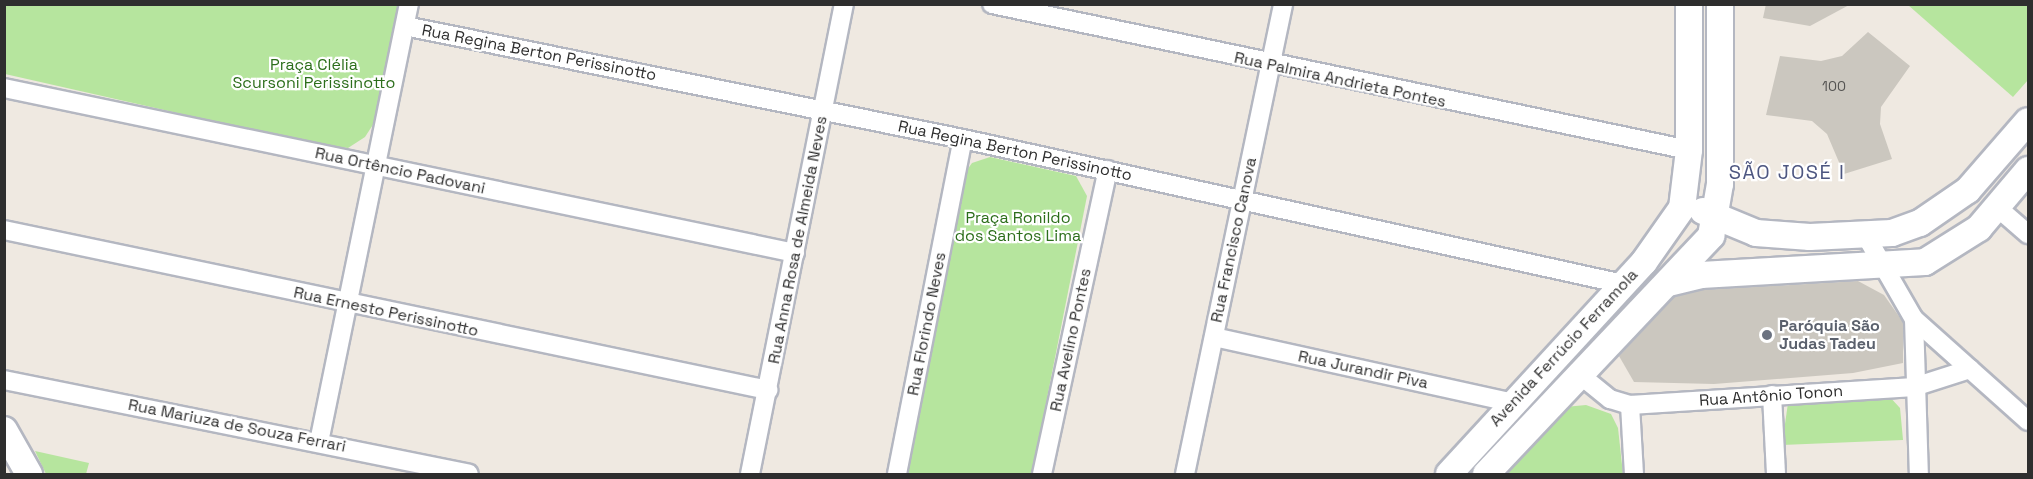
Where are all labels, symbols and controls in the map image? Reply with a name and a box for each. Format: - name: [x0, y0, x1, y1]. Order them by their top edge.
- street label: Rua Regina Berton Perissinotto: [420, 21, 658, 85]
- street label: Rua Palmira Andrieta Pontes: [1232, 48, 1448, 112]
- park label: Praça Clélia Scursoni Perissinotto: [233, 55, 395, 93]
- house number: 100: [1822, 78, 1846, 94]
- street label: Rua Anna Rosa de Almeida Neves: [764, 114, 832, 366]
- street label: Rua Regina Berton Perissinotto: [896, 117, 1134, 185]
- street label: Rua Ortêncio Padovani: [313, 144, 487, 198]
- street label: Rua Francisco Canova: [1207, 156, 1261, 324]
- district label: SÃO JOSÉ I: [1729, 160, 1845, 184]
- park label: Praça Ronildo dos Santos Lima: [955, 208, 1081, 246]
- street label: Rua Florindo Neves: [904, 251, 950, 397]
- street label: Avenida Ferrúcio Ferramola: [1486, 265, 1642, 431]
- street label: Rua Avelino Pontes: [1046, 266, 1096, 414]
- street label: Rua Ernesto Perissinotto: [292, 283, 480, 341]
- place label: Paróquia São Judas Tadeu: [1779, 316, 1880, 354]
- marker: Paróquia São Judas Tadeu: [1760, 328, 1774, 342]
- street label: Rua Jurandir Piva: [1296, 347, 1430, 393]
- street label: Rua Antônio Tonon: [1698, 381, 1844, 411]
- street label: Rua Mariuza de Souza Ferrari: [126, 395, 348, 457]

